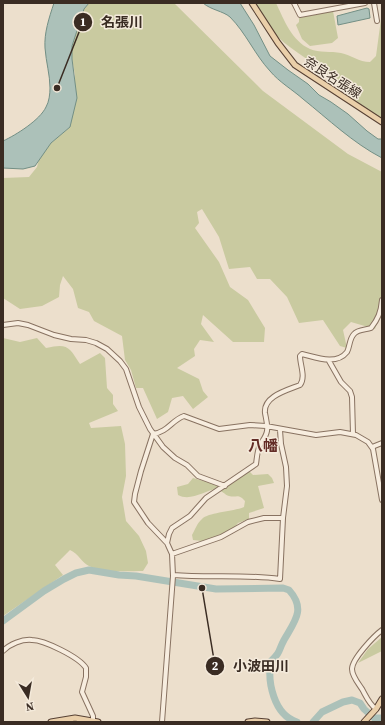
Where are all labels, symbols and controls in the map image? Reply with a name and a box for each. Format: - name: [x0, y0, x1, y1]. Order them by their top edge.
- callout: 名張川: [73, 9, 151, 35]
- text: 名張川: [101, 12, 143, 32]
- text: 1: [80, 14, 86, 30]
- street label: 奈良名張線: [301, 53, 365, 102]
- district label: 八幡: [248, 435, 278, 456]
- callout: 小波田川: [205, 653, 297, 679]
- text: 小波田川: [233, 656, 289, 676]
- text: 2: [212, 658, 219, 674]
- north arrow: [8, 677, 48, 717]
- text: N: [24, 698, 35, 714]

